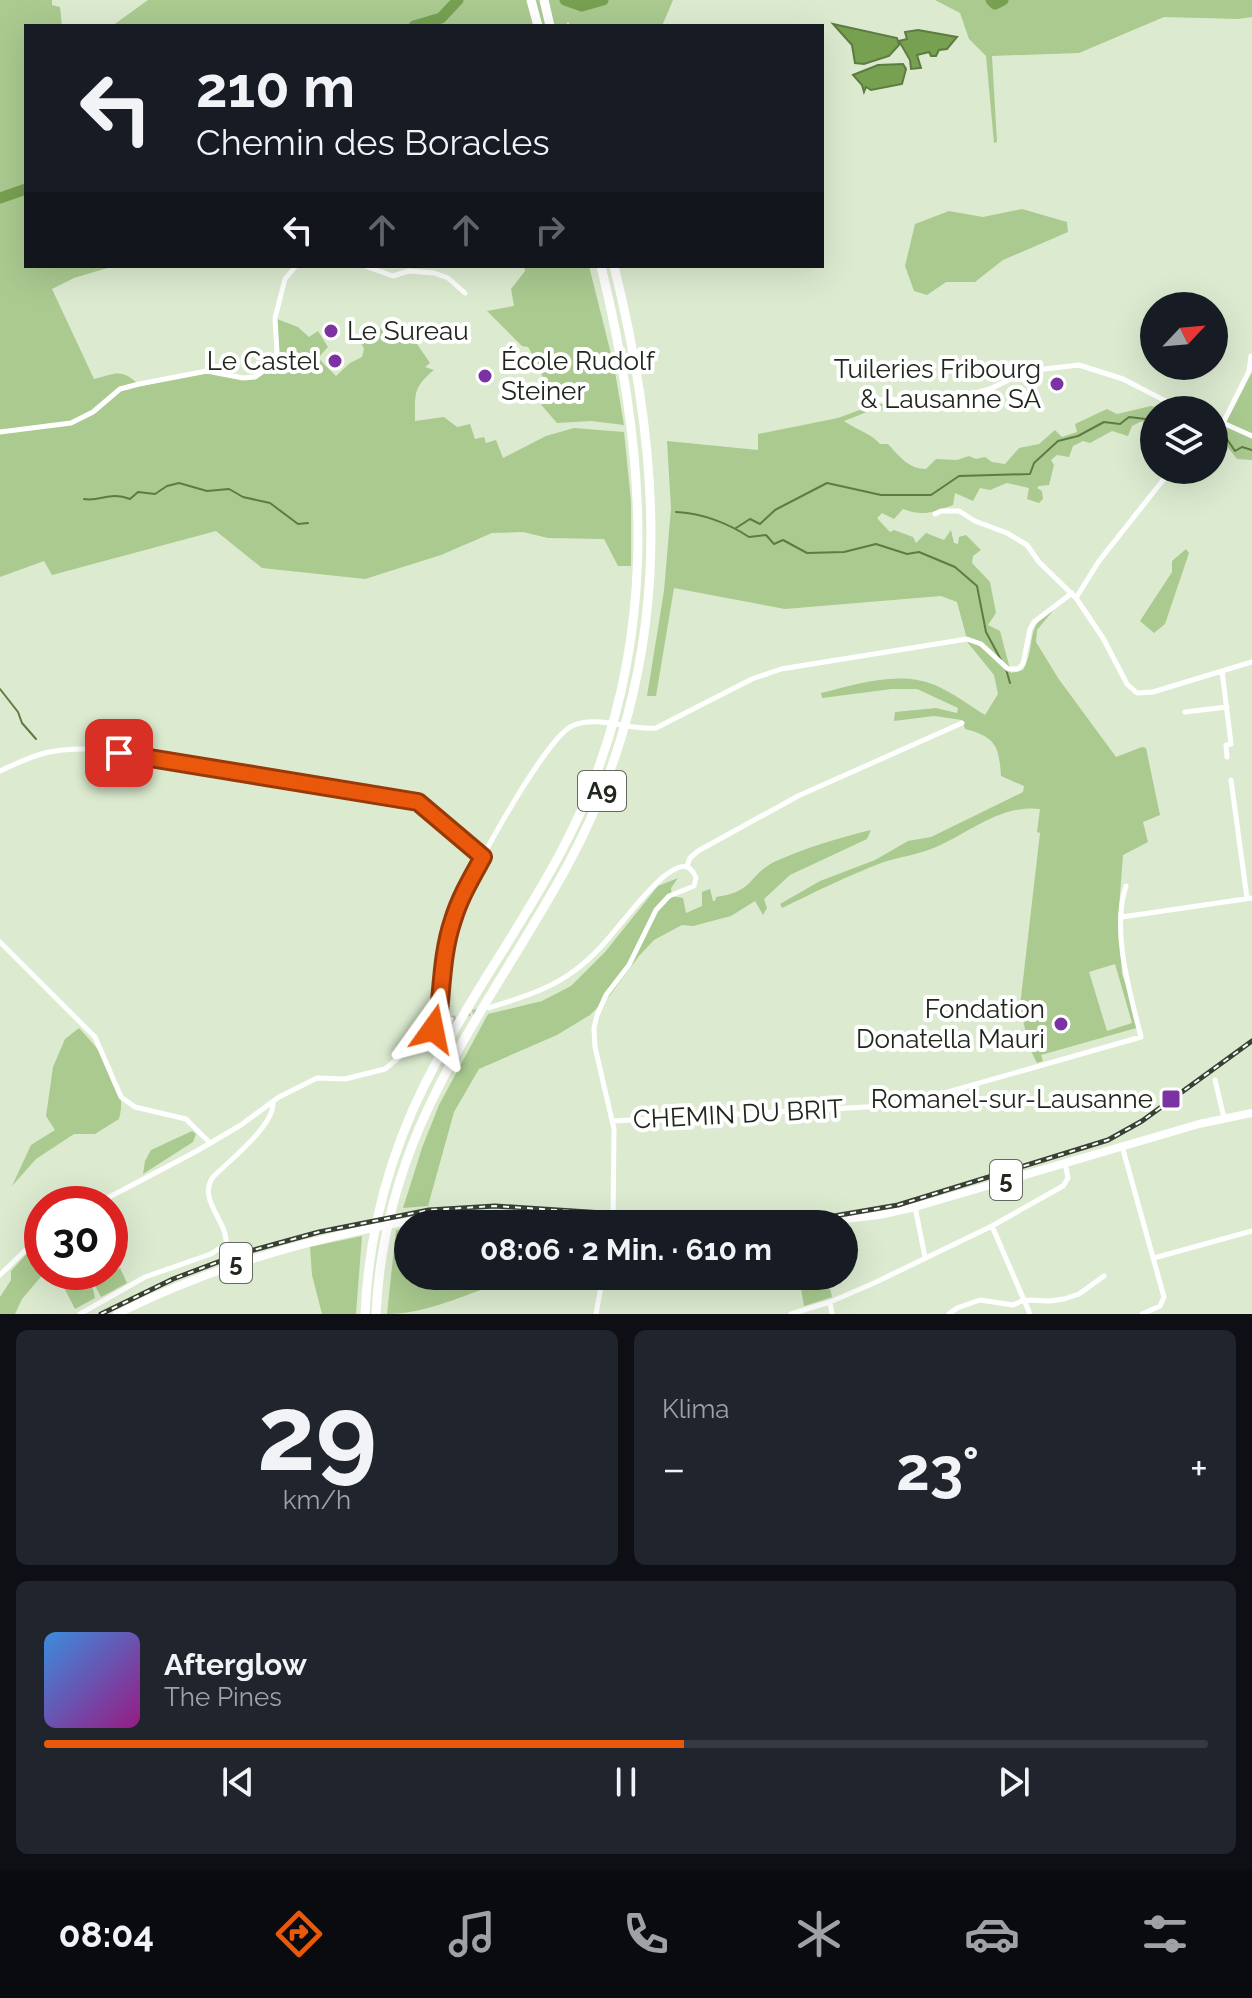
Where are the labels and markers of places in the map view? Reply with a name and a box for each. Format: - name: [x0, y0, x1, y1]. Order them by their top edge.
- place label: Le Sureau: [347, 316, 469, 346]
- marker: Le Sureau: [322, 322, 340, 340]
- place label: Le Castel: [207, 346, 320, 376]
- place label: École Rudolf Steiner: [501, 346, 656, 406]
- marker: Le Castel: [326, 352, 344, 370]
- place label: Tuileries Fribourg & Lausanne SA: [834, 354, 1041, 414]
- marker: École Rudolf Steiner: [476, 367, 494, 385]
- marker: Tuileries Fribourg & Lausanne SA: [1048, 375, 1066, 393]
- pin: [85, 719, 153, 787]
- place label: Fondation Donatella Mauri: [856, 994, 1045, 1054]
- marker: Fondation Donatella Mauri: [1052, 1015, 1070, 1033]
- place label: Romanel-sur-Lausanne: [871, 1084, 1153, 1114]
- marker: Romanel-sur-Lausanne: [1160, 1088, 1182, 1110]

